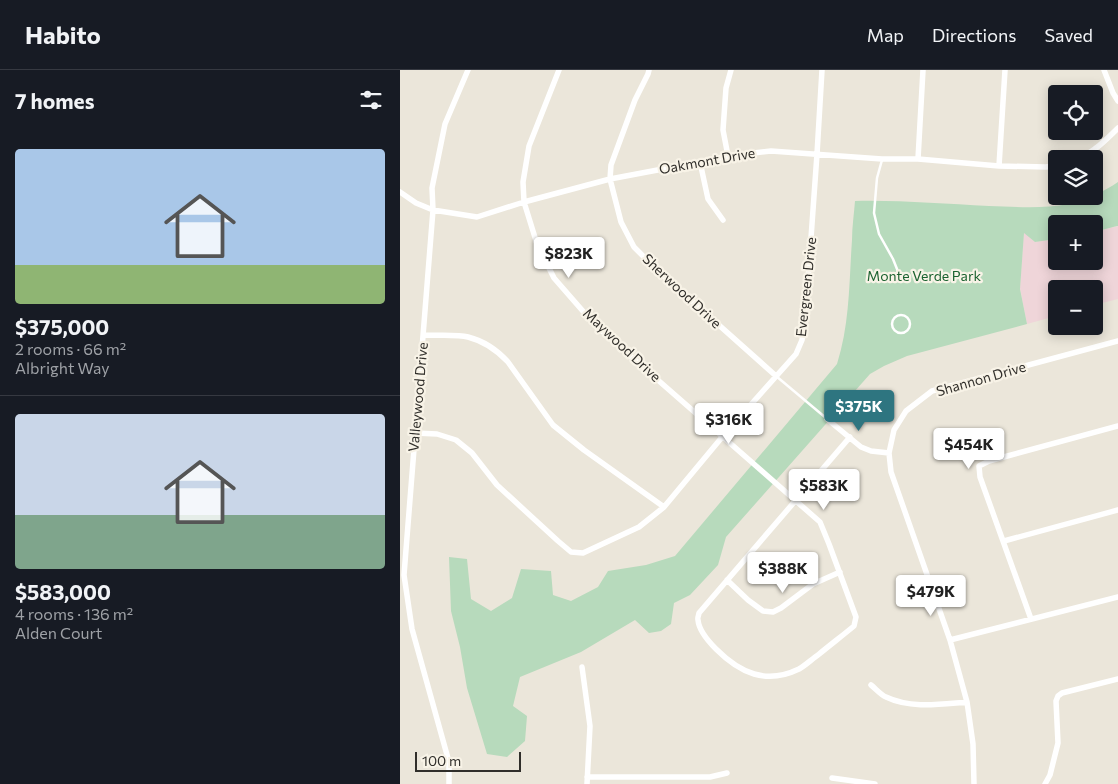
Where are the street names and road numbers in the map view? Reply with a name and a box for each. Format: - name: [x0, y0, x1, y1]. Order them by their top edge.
- street label: Oakmont Drive: [658, 144, 756, 177]
- street label: Evergreen Drive: [792, 236, 819, 338]
- street label: Sherwood Drive: [639, 250, 725, 331]
- street label: Maywood Drive: [580, 304, 665, 385]
- street label: Valleywood Drive: [404, 341, 431, 453]
- street label: Shannon Drive: [934, 358, 1028, 399]

